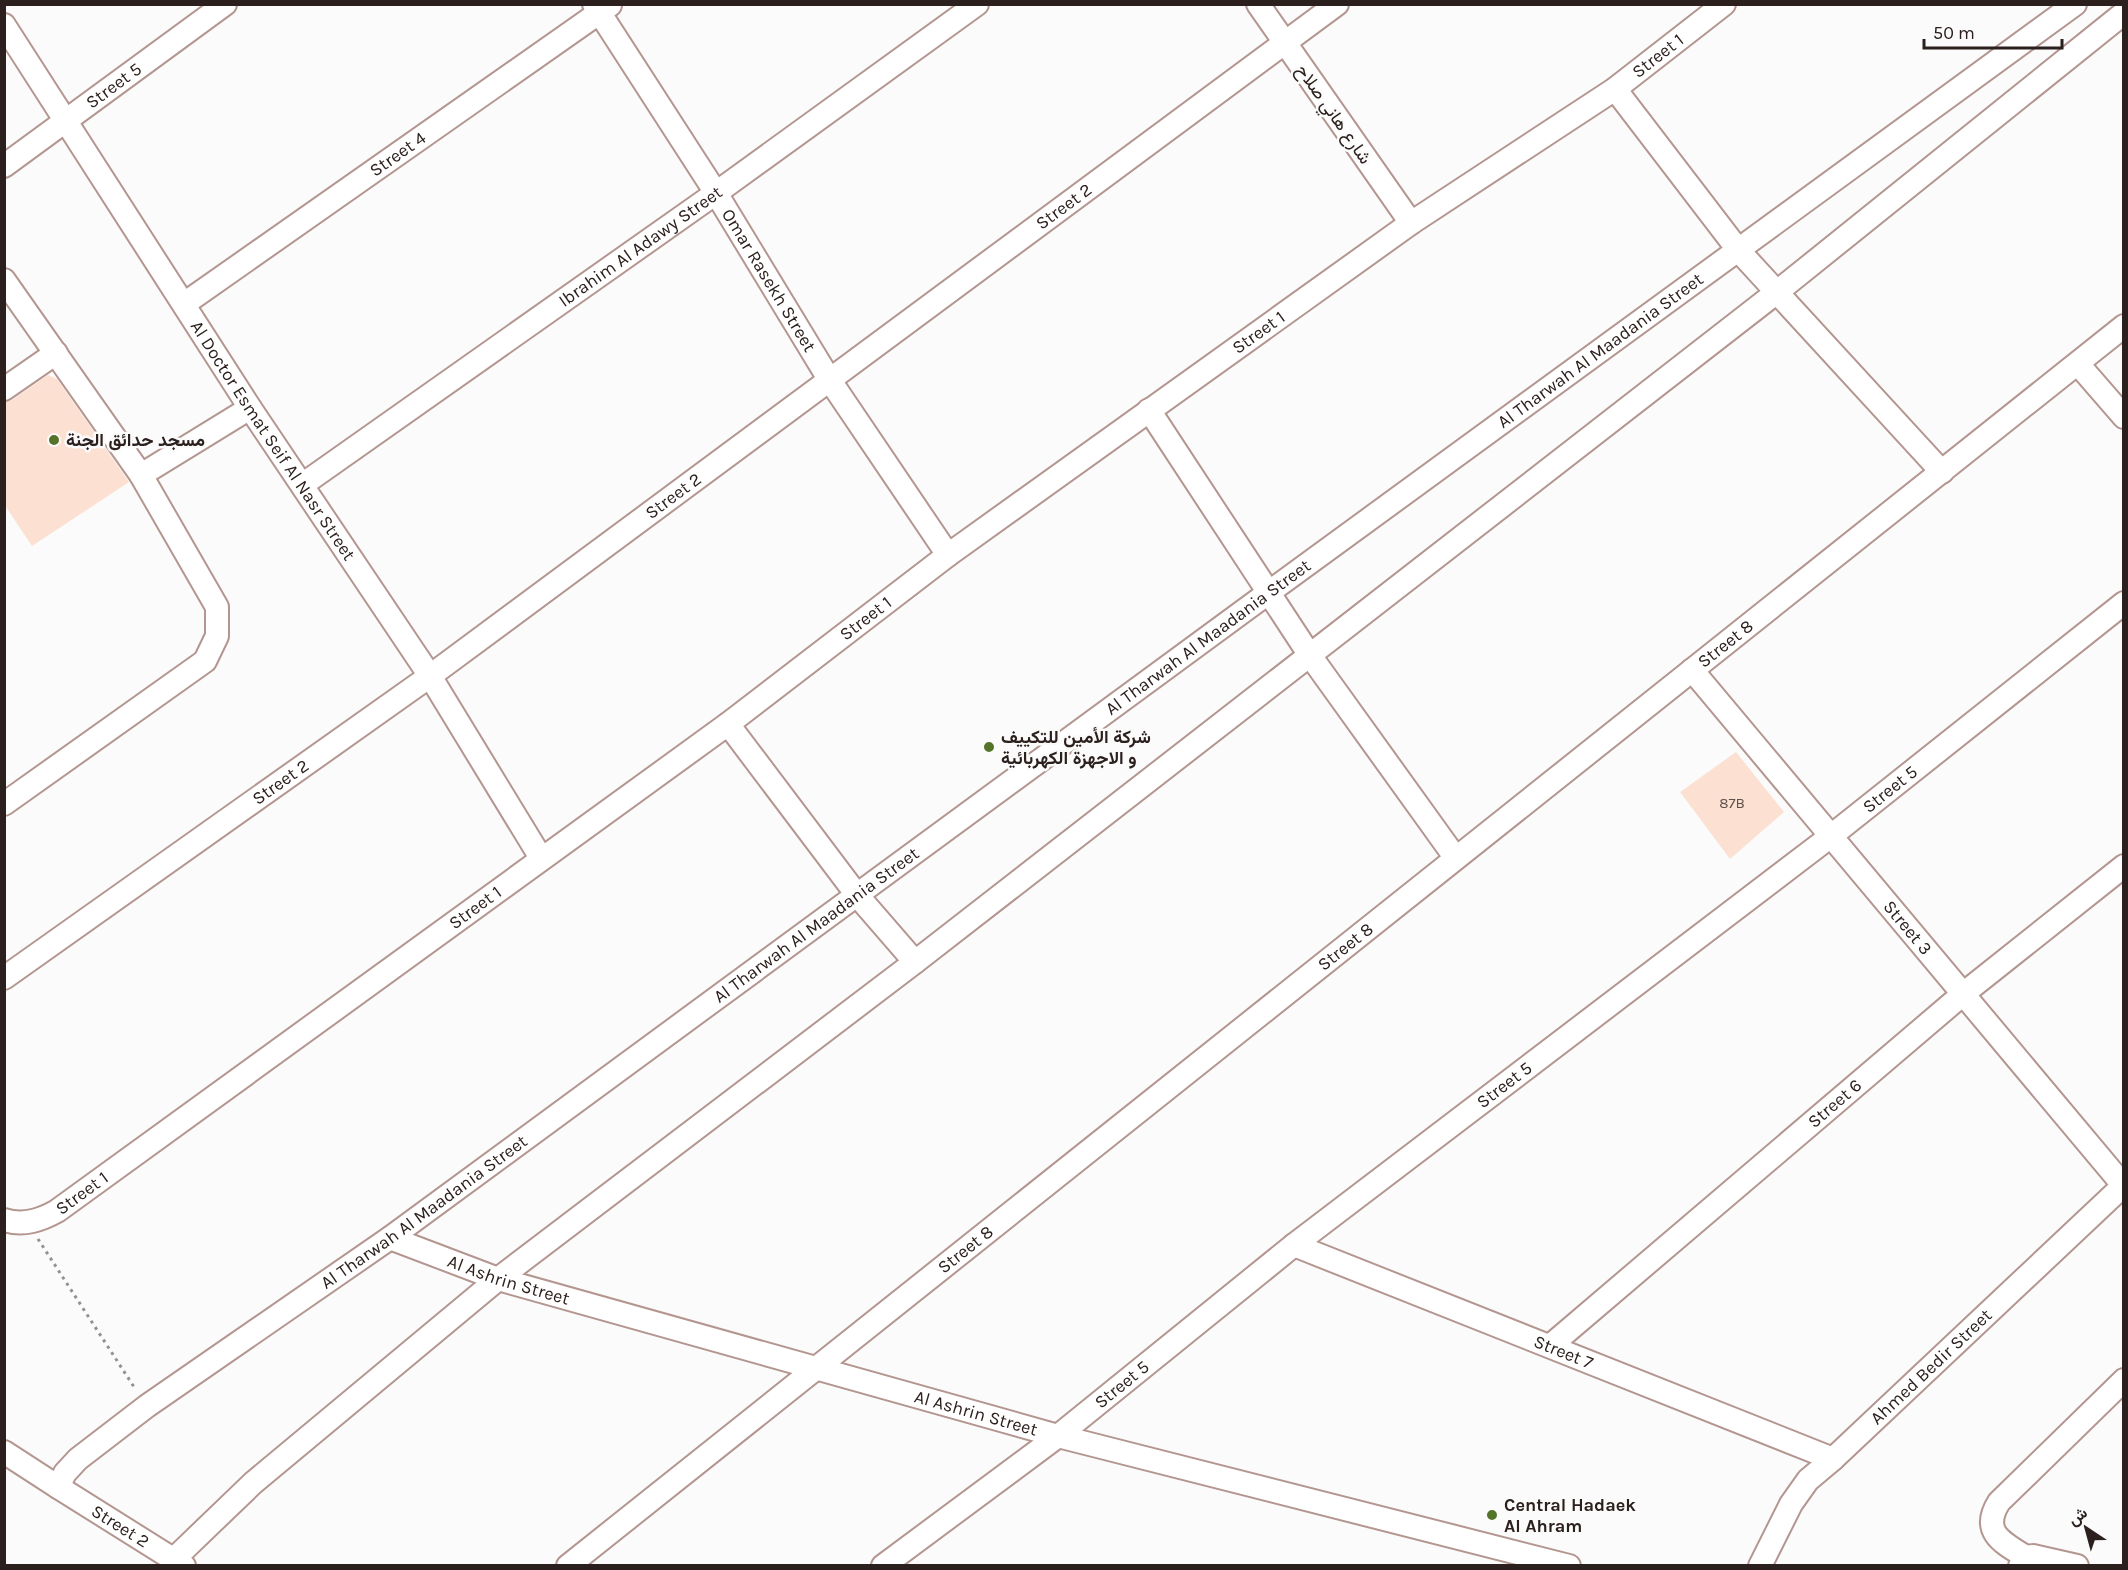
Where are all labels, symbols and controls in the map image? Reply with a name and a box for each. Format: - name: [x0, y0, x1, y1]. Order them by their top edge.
- scale bar: [1924, 12, 2062, 50]
- text: 50 m: [1933, 22, 1975, 44]
- street label: Street 1: [1628, 29, 1688, 83]
- street label: Street 5: [81, 58, 146, 113]
- street label: شارع هاني صلاح: [1288, 60, 1376, 170]
- street label: Street 4: [365, 127, 430, 181]
- street label: Street 2: [1031, 178, 1096, 234]
- street label: Ibrahim Al Adawy Street: [554, 181, 727, 312]
- street label: Omar Rasekh Street: [717, 205, 821, 356]
- street label: Al Tharwah Al Maadania Street: [1493, 268, 1708, 433]
- street label: Street 1: [1228, 306, 1289, 359]
- street label: Al Doctor Esmat Seif Al Nasr Street: [186, 316, 360, 565]
- place label: مسجد حدائق الجنة: [66, 429, 205, 451]
- marker: مسجد حدائق الجنة: [47, 433, 61, 447]
- street label: Street 2: [641, 468, 706, 524]
- street label: Al Tharwah Al Maadania Street: [1101, 554, 1315, 720]
- street label: Street 1: [835, 591, 896, 645]
- street label: Street 8: [1693, 615, 1758, 672]
- place label: شركة الأمين للتكييف و الاجهزة الكهربائية: [1001, 726, 1151, 769]
- marker: شركة الأمين للتكييف و الاجهزة الكهربائية: [982, 740, 996, 754]
- street label: Street 2: [248, 754, 313, 809]
- street label: Street 5: [1858, 761, 1922, 818]
- house number: 87B: [1719, 794, 1745, 812]
- street label: Al Tharwah Al Maadania Street: [709, 842, 923, 1008]
- street label: Street 1: [445, 881, 506, 934]
- street label: Street 3: [1879, 896, 1937, 959]
- street label: Street 8: [1313, 918, 1378, 975]
- street label: Street 5: [1472, 1057, 1536, 1113]
- street label: Street 6: [1803, 1074, 1866, 1133]
- street label: Al Tharwah Al Maadania Street: [316, 1130, 532, 1294]
- street label: Street 1: [51, 1167, 112, 1219]
- street label: Street 8: [933, 1221, 997, 1278]
- street label: Al Ashrin Street: [445, 1250, 572, 1310]
- street label: Ahmed Bedir Street: [1866, 1304, 1997, 1429]
- street label: Street 7: [1531, 1330, 1597, 1374]
- street label: Street 5: [1090, 1356, 1154, 1413]
- street label: Al Ashrin Street: [912, 1385, 1040, 1441]
- place label: Central Hadaek Al Ahram: [1504, 1494, 1636, 1537]
- north arrow: [2056, 1498, 2116, 1558]
- street label: Street 2: [87, 1500, 153, 1552]
- text: ش: [2064, 1503, 2091, 1530]
- marker: Central Hadaek Al Ahram: [1485, 1508, 1499, 1522]

